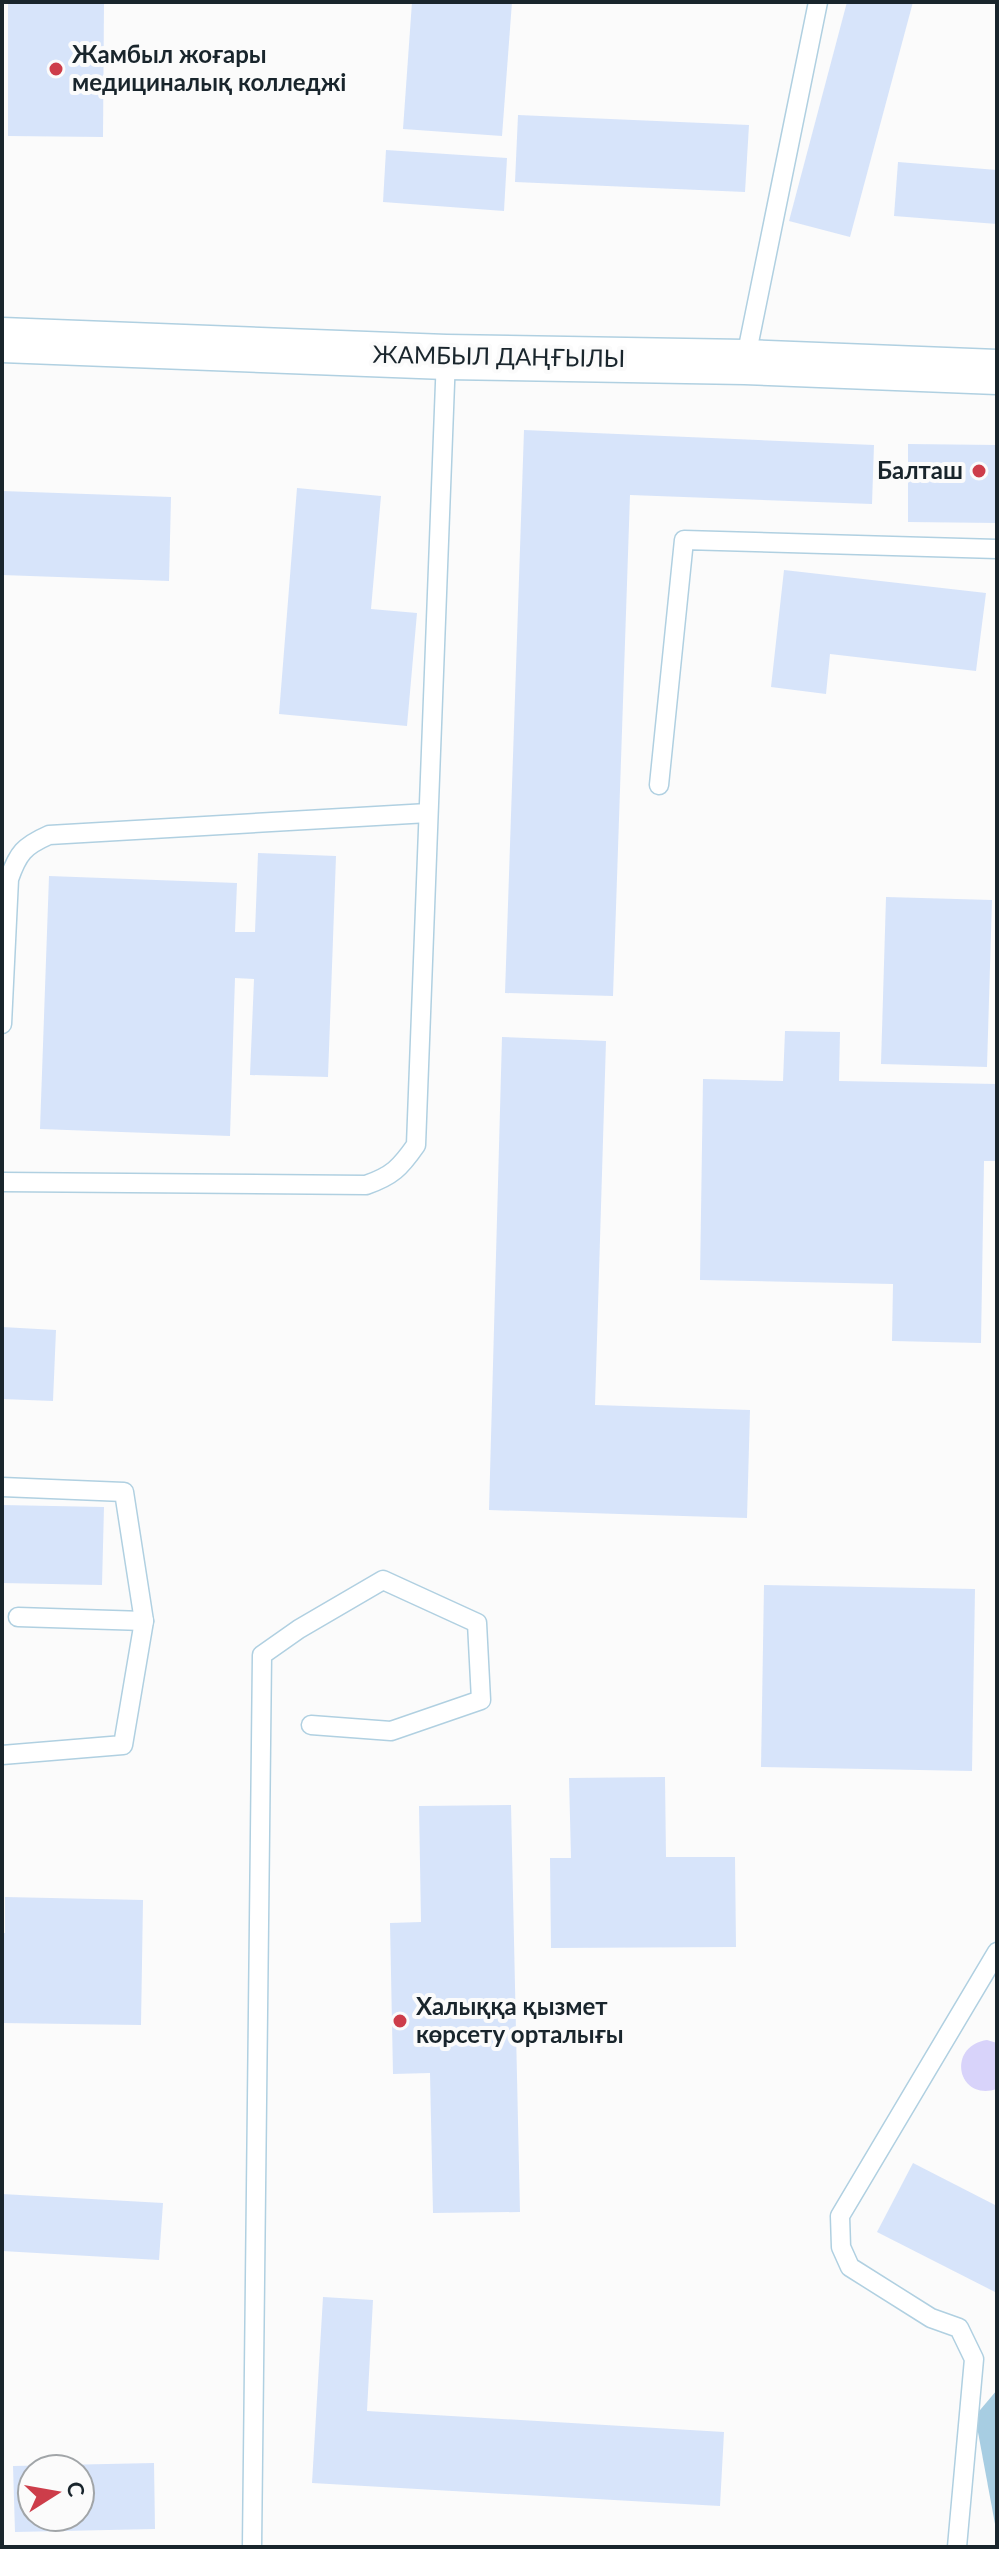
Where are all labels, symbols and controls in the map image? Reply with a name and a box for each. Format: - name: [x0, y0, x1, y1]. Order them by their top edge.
- place label: Жамбыл жоғары медициналық колледжі: [72, 39, 346, 96]
- marker: Жамбыл жоғары медициналық колледжі: [47, 60, 65, 78]
- street label: ЖАМБЫЛ ДАҢҒЫЛЫ: [372, 339, 626, 372]
- place label: Балташ: [877, 455, 963, 484]
- marker: Балташ: [970, 462, 988, 480]
- place label: Халыққа қызмет көрсету орталығы: [416, 1991, 624, 2048]
- marker: Халыққа қызмет көрсету орталығы: [391, 2012, 409, 2030]
- north arrow: [16, 2453, 96, 2533]
- text: С: [61, 2479, 91, 2499]

